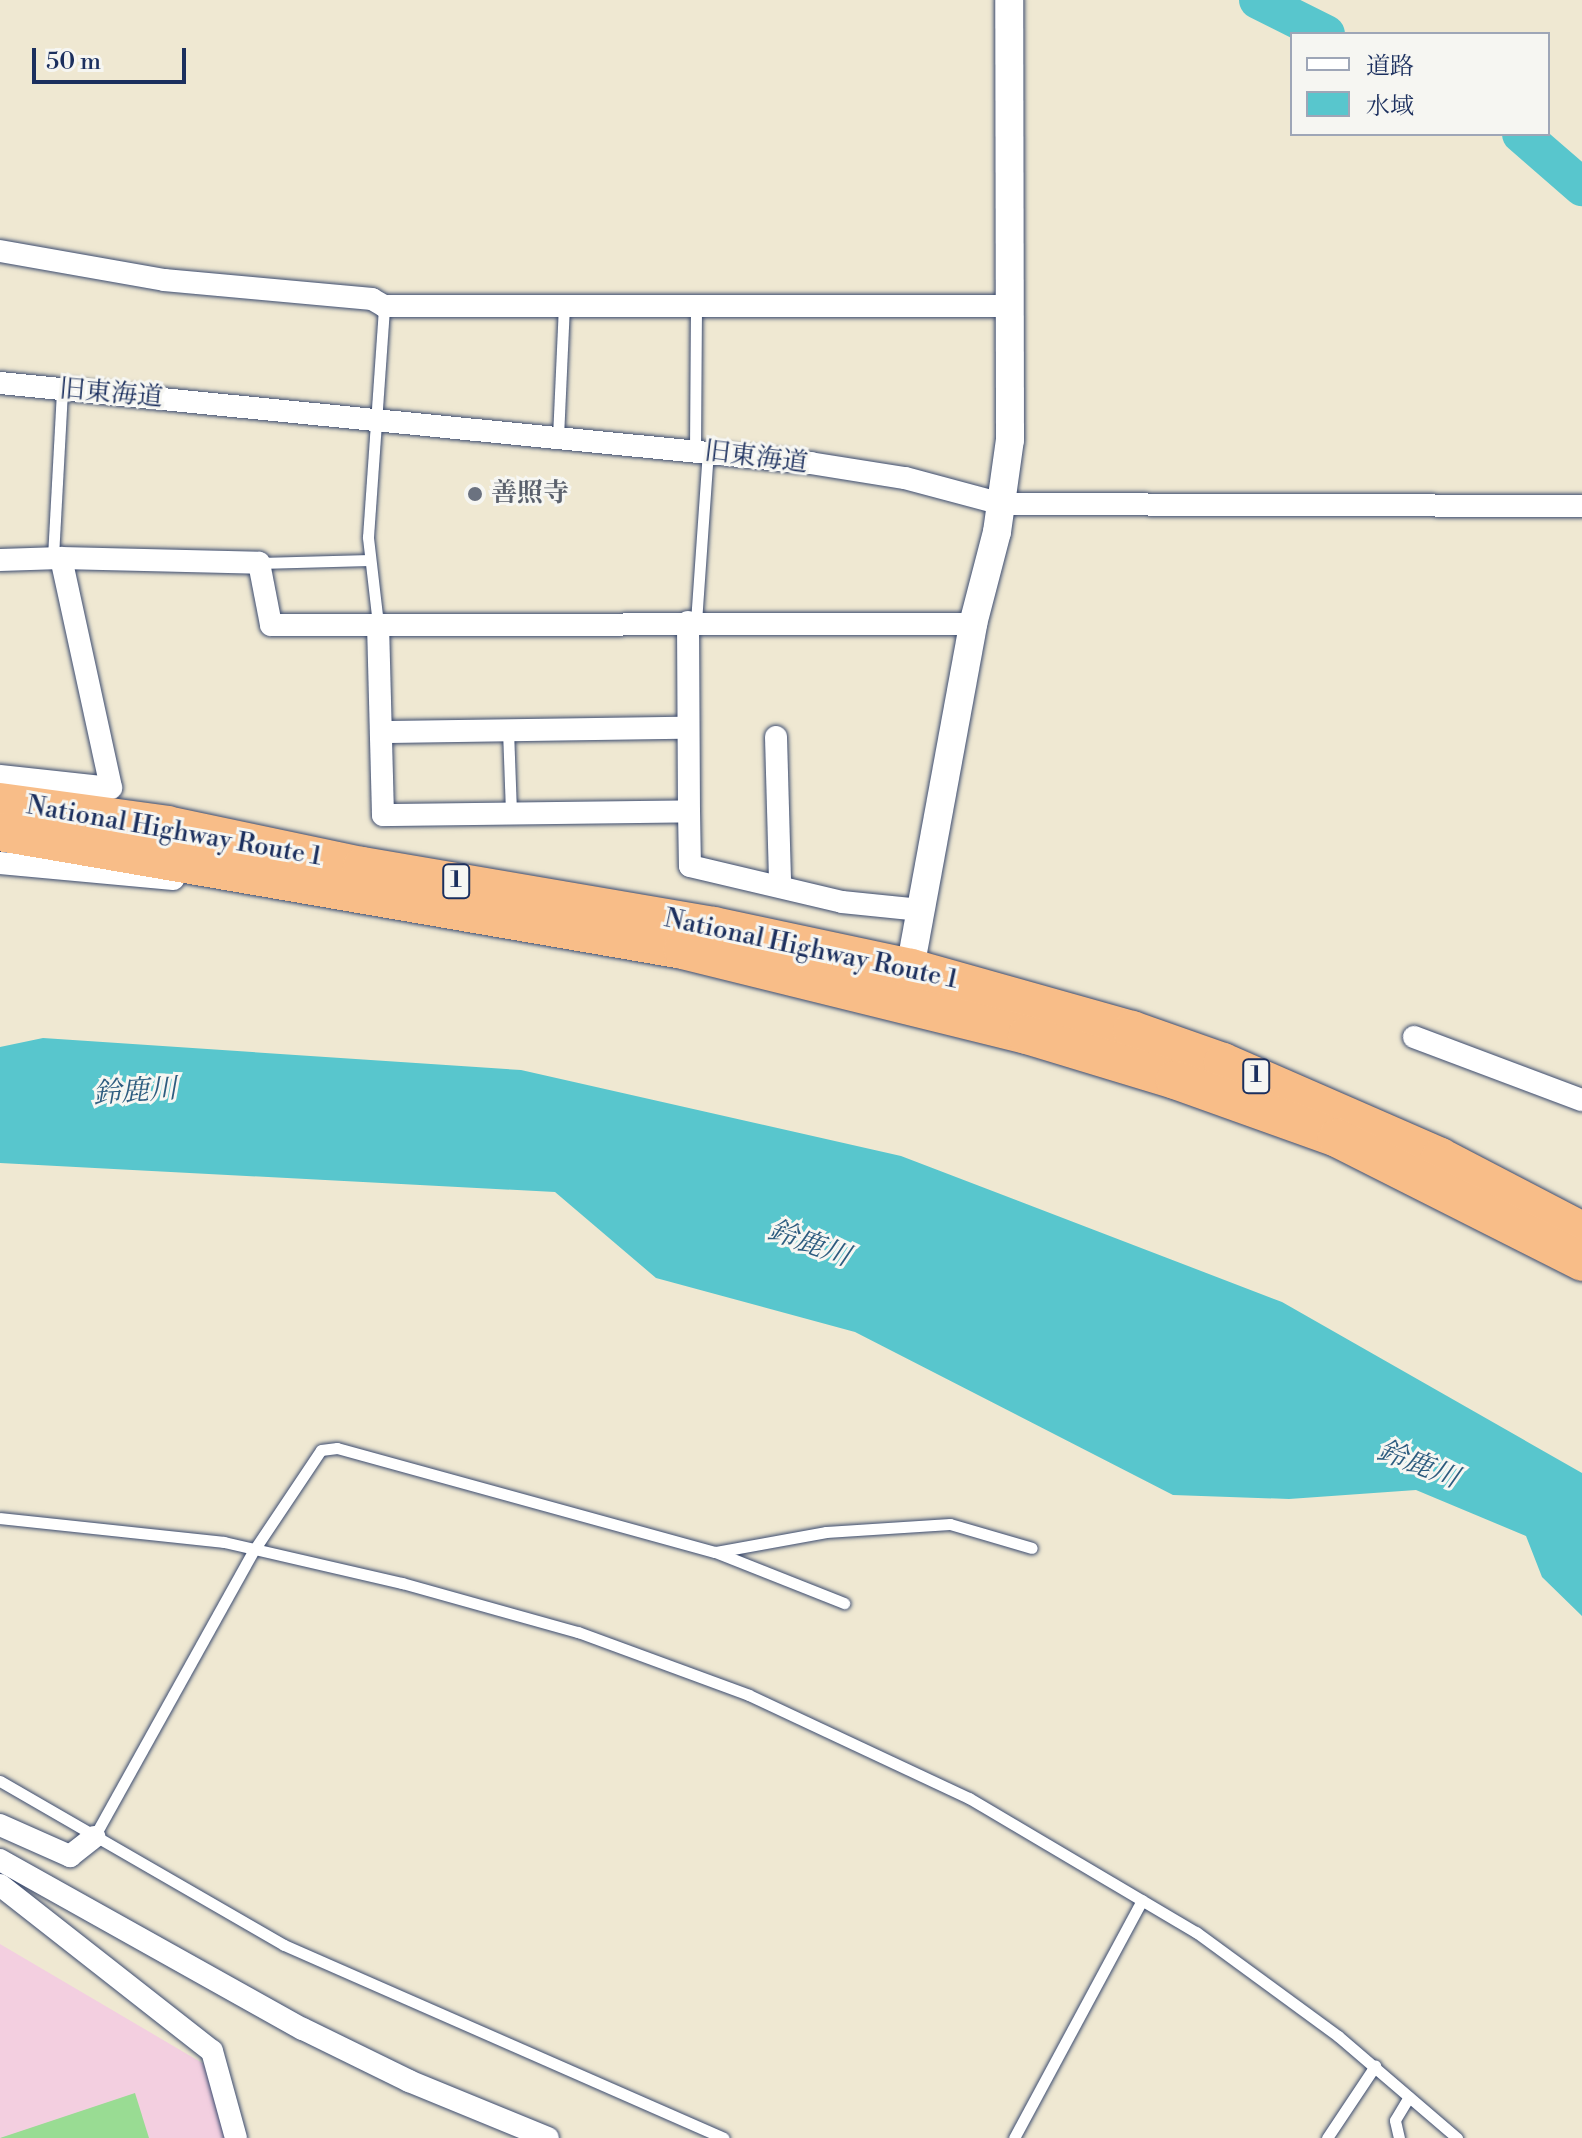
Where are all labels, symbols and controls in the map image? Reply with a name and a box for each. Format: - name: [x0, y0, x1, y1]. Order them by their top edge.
- scale bar: [36, 32, 190, 82]
- legend: [1290, 32, 1550, 136]
- text: 50 m: [46, 47, 101, 77]
- text: 道路: [1366, 52, 1414, 82]
- text: 水域: [1366, 92, 1414, 122]
- street label: 旧東海道: [58, 374, 164, 414]
- street label: 旧東海道: [702, 436, 810, 480]
- place label: 善照寺: [491, 478, 569, 510]
- marker: 善照寺: [466, 485, 484, 503]
- street label: National Highway Route 1: [24, 791, 324, 873]
- road number: 1: [442, 861, 470, 901]
- street label: National Highway Route 1: [661, 904, 961, 996]
- road number: 1: [1242, 1056, 1270, 1096]
- water label: 鈴鹿川: [92, 1072, 178, 1112]
- water label: 鈴鹿川: [764, 1214, 854, 1274]
- water label: 鈴鹿川: [1373, 1434, 1463, 1496]

